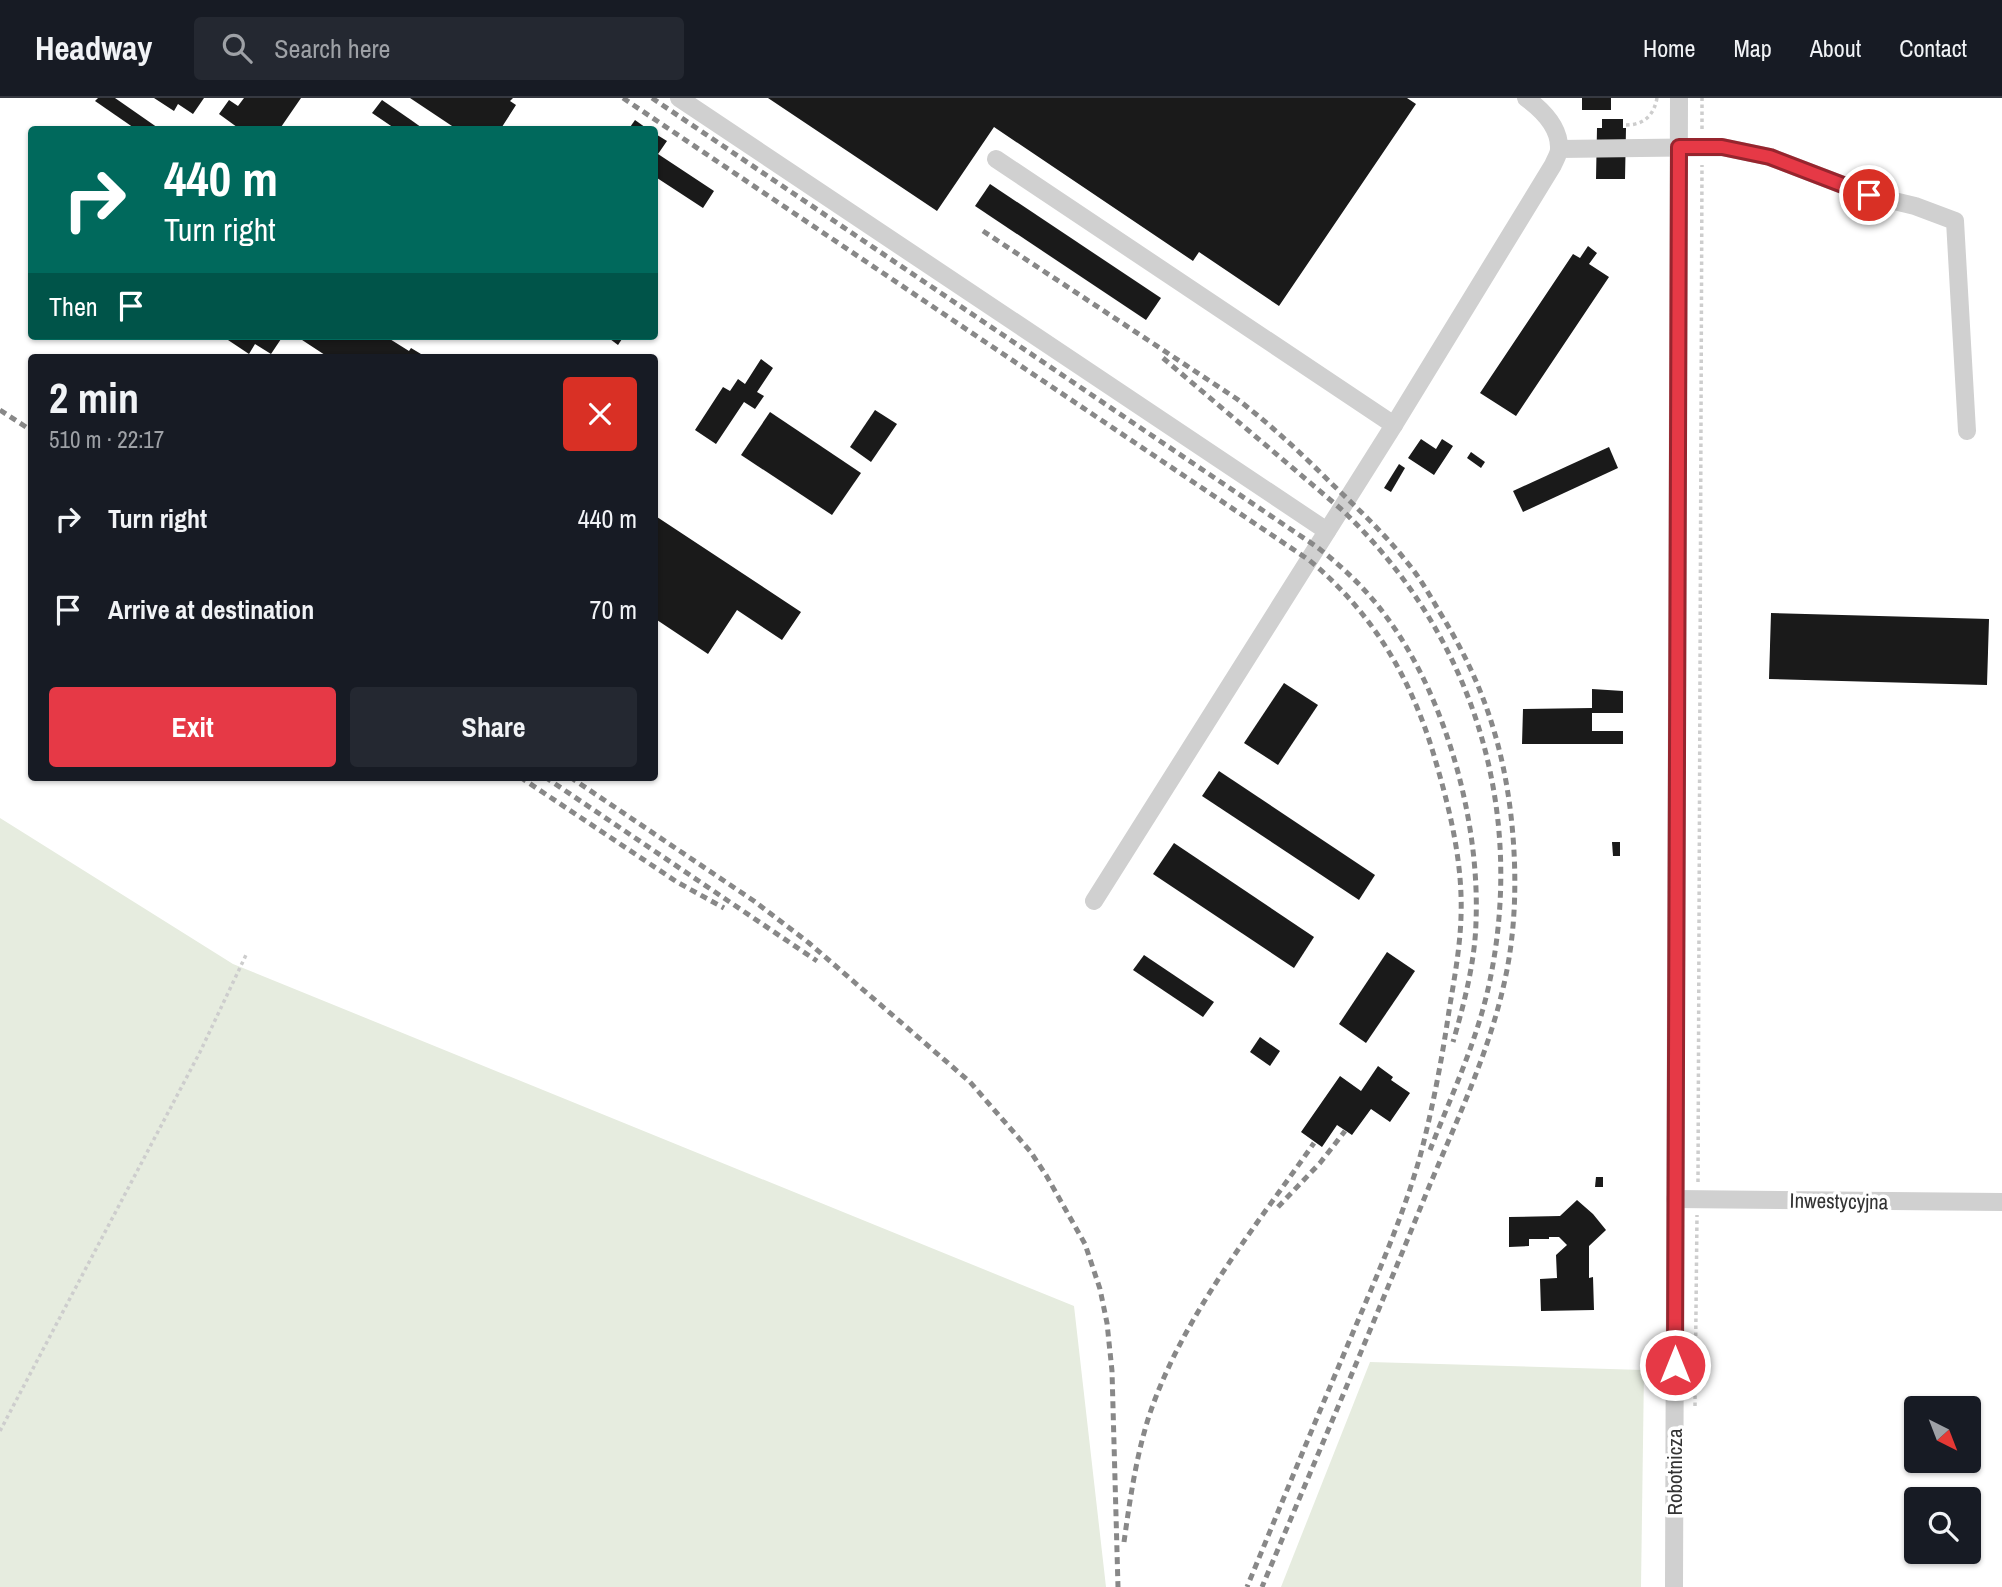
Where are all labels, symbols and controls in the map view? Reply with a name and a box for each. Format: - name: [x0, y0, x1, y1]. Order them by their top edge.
- search box: [194, 17, 684, 80]
- text: Headway: [35, 26, 152, 70]
- icon: search: [218, 29, 256, 67]
- text: Search here: [274, 31, 390, 66]
- text: Home: [1643, 32, 1695, 64]
- text: Map: [1733, 32, 1772, 64]
- text: About: [1810, 32, 1861, 64]
- text: Contact: [1899, 32, 1967, 64]
- text: 440 m: [164, 145, 278, 211]
- icon: right: [49, 154, 140, 245]
- pin: [1839, 165, 1899, 225]
- icon: arrive: [1850, 176, 1888, 214]
- text: Turn right: [164, 208, 276, 251]
- icon: arrive: [112, 287, 150, 325]
- text: Then: [49, 289, 98, 324]
- text: 2 min: [49, 370, 139, 426]
- button: close: [563, 377, 637, 451]
- text: 510 m · 22:17: [49, 424, 164, 455]
- icon: right: [49, 500, 87, 538]
- text: Turn right: [108, 501, 207, 536]
- text: 440 m: [578, 501, 637, 536]
- icon: arrive: [49, 591, 87, 629]
- text: Arrive at destination: [108, 592, 314, 627]
- text: 70 m: [590, 592, 637, 627]
- button: Exit: [49, 687, 336, 767]
- button: Share: [350, 687, 637, 767]
- street label: Inwestycyjna: [1789, 1186, 1889, 1216]
- position arrow: [1638, 1328, 1712, 1402]
- north arrow: [1904, 1396, 1981, 1474]
- map controls: [1904, 1396, 1981, 1564]
- street label: Robotnicza: [1660, 1428, 1689, 1516]
- button: search: [1904, 1487, 1981, 1564]

